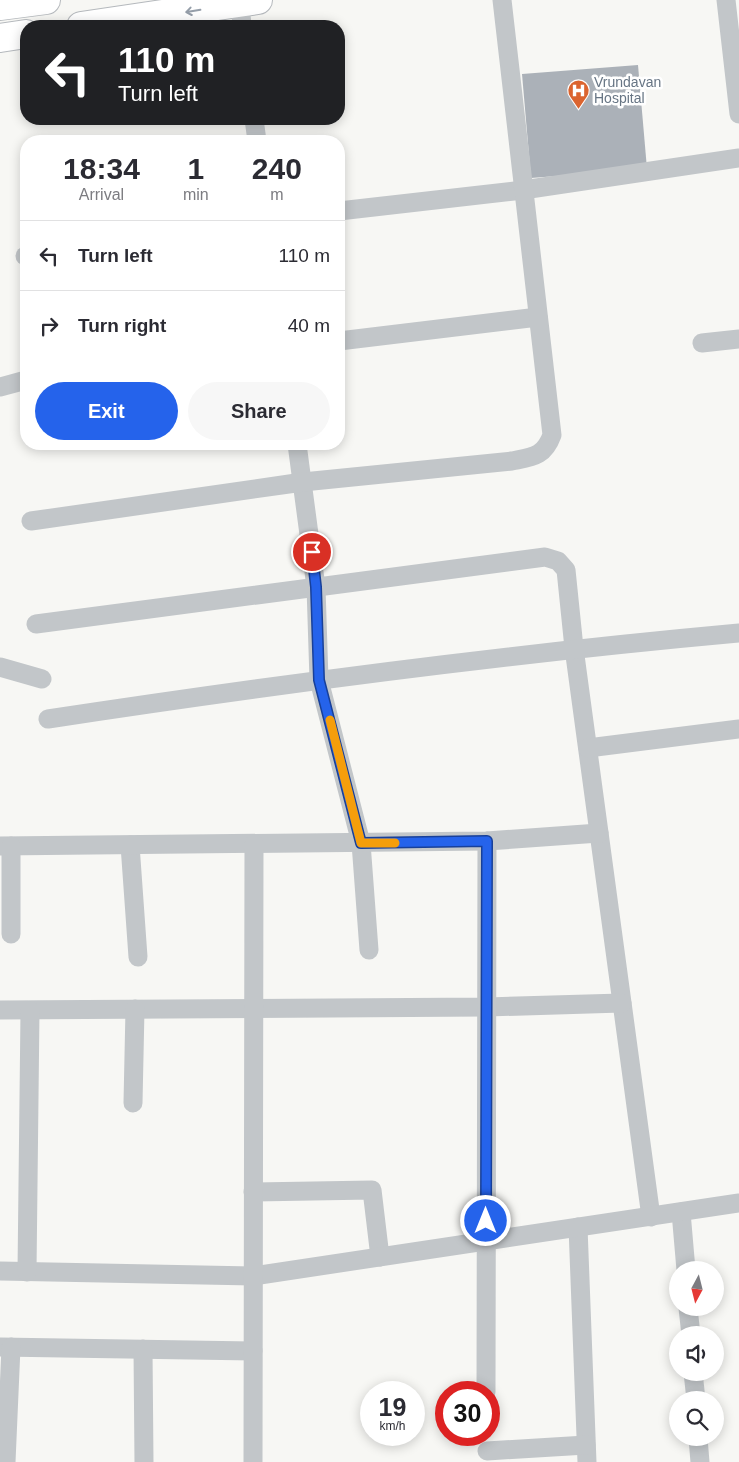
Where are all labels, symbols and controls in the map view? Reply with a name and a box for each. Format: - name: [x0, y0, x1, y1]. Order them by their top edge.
- one-way arrow: [185, 6, 201, 16]
- icon: left: [35, 40, 100, 105]
- text: 110 m: [118, 40, 215, 79]
- place label: Vrundavan Hospital: [594, 74, 661, 106]
- hospital icon: Vrundavan Hospital: [566, 78, 590, 109]
- text: Turn left: [118, 81, 198, 106]
- text: 18:34: [63, 152, 140, 185]
- text: 1: [187, 152, 204, 185]
- text: 240: [252, 152, 302, 185]
- text: Arrival: [79, 186, 124, 203]
- text: min: [183, 186, 209, 203]
- text: m: [270, 186, 283, 203]
- icon: left: [35, 242, 63, 270]
- text: Turn left: [78, 245, 153, 266]
- text: 110 m: [279, 245, 330, 266]
- icon: right: [35, 312, 63, 340]
- text: Turn right: [78, 315, 166, 336]
- text: 40 m: [288, 315, 330, 336]
- button: Exit: [35, 382, 178, 440]
- button: Share: [188, 382, 330, 440]
- pin: [291, 531, 333, 573]
- icon: arrive: [298, 538, 326, 566]
- position arrow: [459, 1194, 511, 1246]
- north arrow: [669, 1261, 724, 1316]
- map controls: [669, 1261, 724, 1446]
- button: sound: [669, 1326, 724, 1381]
- speed limit sign: 30: [435, 1381, 500, 1446]
- button: search: [669, 1391, 724, 1446]
- text: 19: [379, 1393, 406, 1421]
- text: km/h: [379, 1419, 406, 1433]

